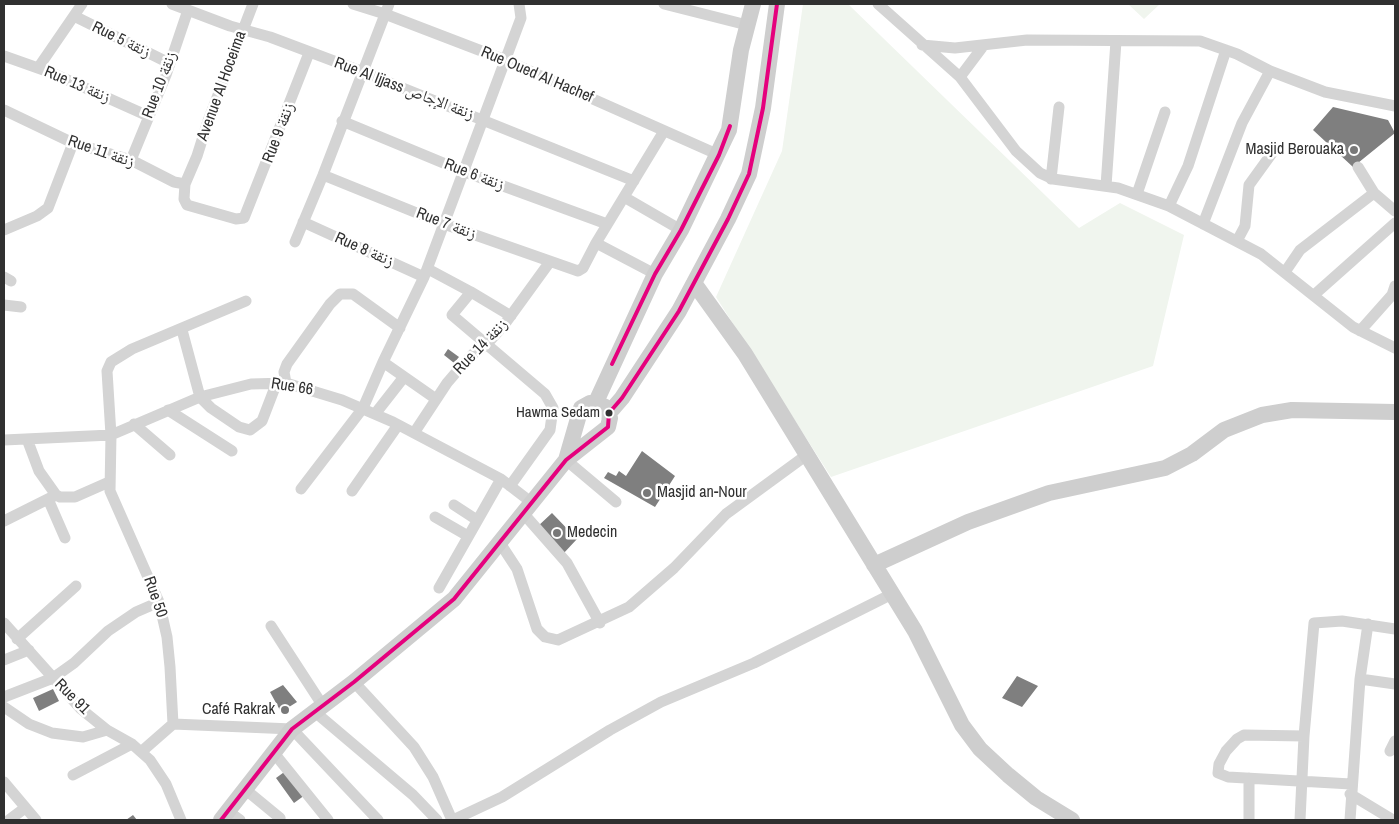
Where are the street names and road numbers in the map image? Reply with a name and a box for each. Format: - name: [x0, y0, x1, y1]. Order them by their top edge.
- street label: Rue 5 زنقة: [89, 18, 153, 62]
- street label: Avenue Al Hoceima: [193, 28, 251, 144]
- street label: Rue Oued Al Hachef: [478, 43, 596, 107]
- street label: Rue 10 زنقة: [139, 49, 181, 121]
- street label: Rue Al Ijjass زنقة الإجاص: [331, 54, 477, 124]
- street label: Rue 13 زنقة: [41, 62, 113, 108]
- street label: Rue 9 زنقة: [259, 100, 299, 166]
- street label: Rue 11 زنقة: [65, 132, 137, 172]
- street label: Rue 6 زنقة: [441, 155, 507, 195]
- street label: Rue 7 زنقة: [413, 204, 479, 244]
- street label: Rue 8 زنقة: [331, 228, 397, 272]
- street label: Rue 14 زنقة: [450, 315, 512, 379]
- street label: Rue 66: [270, 374, 314, 400]
- street label: Rue 50: [139, 574, 171, 620]
- street label: Rue 91: [50, 675, 94, 719]

